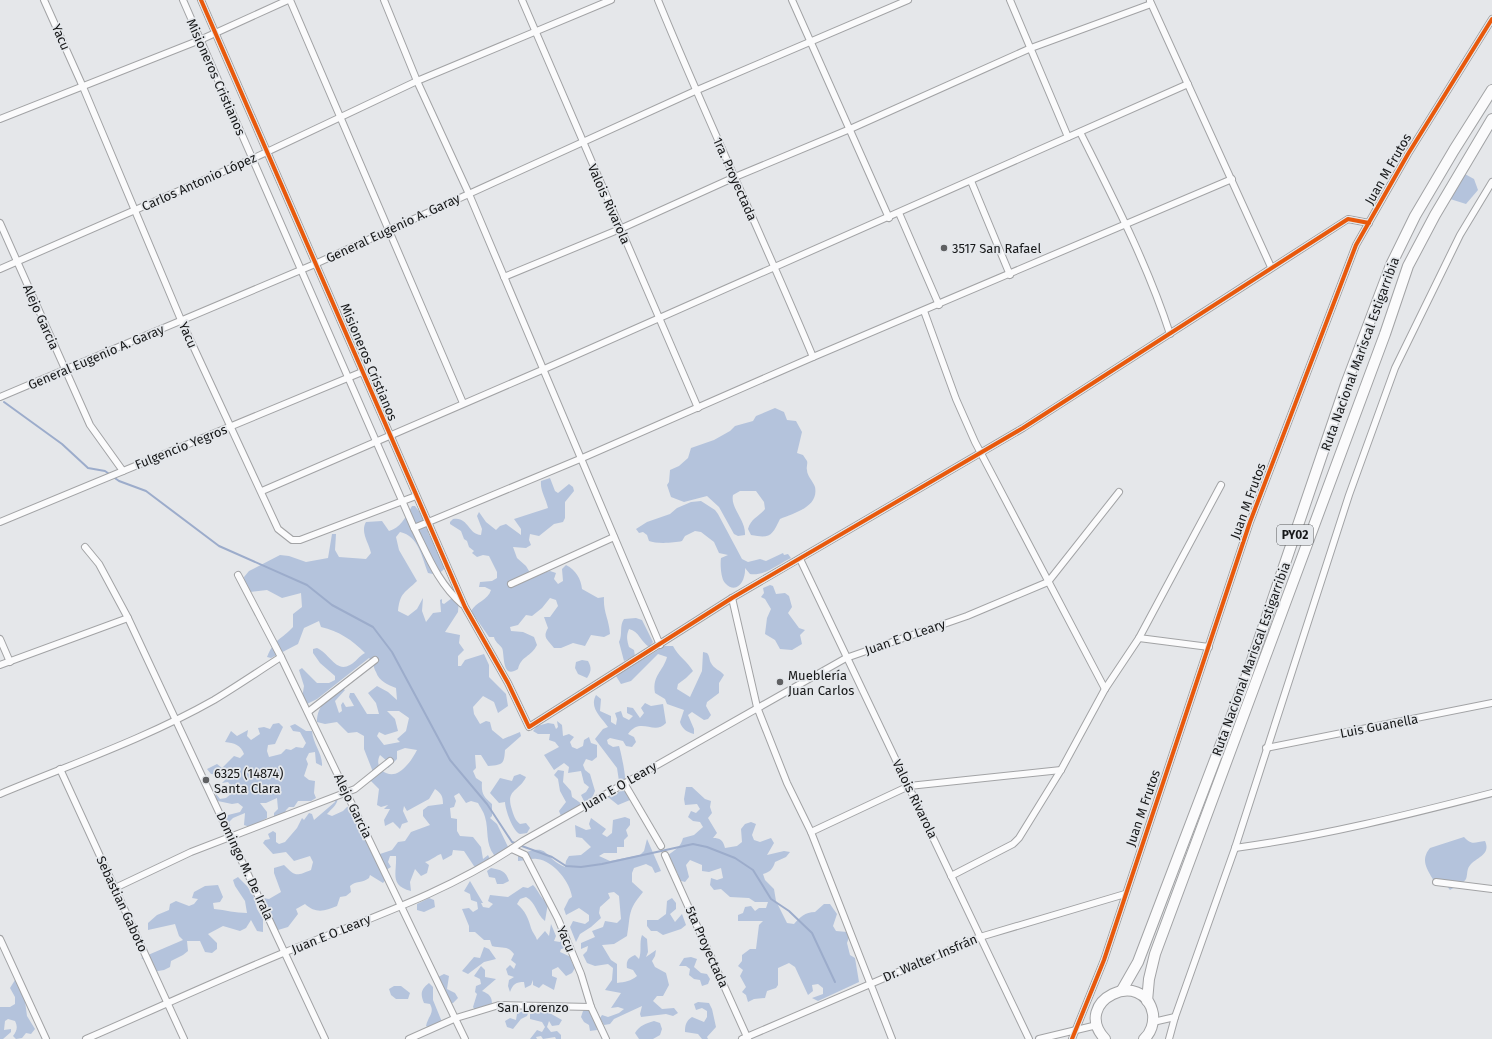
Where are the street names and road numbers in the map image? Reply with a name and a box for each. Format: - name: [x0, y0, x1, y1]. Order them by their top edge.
- street label: Misioneros Cristianos: [184, 16, 248, 138]
- street label: Yacu: [49, 22, 73, 52]
- street label: Juan M Frutos: [1362, 131, 1414, 207]
- street label: 1ra. Proyectada: [710, 135, 760, 223]
- street label: Carlos Antonio López: [139, 150, 259, 214]
- street label: Valois Rivarola: [585, 162, 633, 246]
- street label: General Eugenio A. Garay: [324, 190, 463, 266]
- street label: Ruta Nacional Mariscal Estigarribia: [1318, 255, 1402, 453]
- street label: Alejo Garcia: [20, 282, 62, 352]
- street label: Misioneros Cristianos: [337, 301, 401, 423]
- street label: Yacu: [176, 320, 200, 350]
- street label: General Eugenio A. Garay: [26, 321, 167, 392]
- street label: Fulgencio Yegros: [133, 422, 229, 472]
- street label: Juan M Frutos: [1227, 461, 1269, 541]
- road number: PY02: [1277, 525, 1313, 545]
- street label: Ruta Nacional Mariscal Estigarribia: [1209, 560, 1293, 758]
- street label: Juan E O Leary: [863, 616, 948, 658]
- street label: Luis Guanella: [1339, 711, 1419, 741]
- street label: Valois Rivarola: [889, 757, 941, 841]
- street label: Juan E O Leary: [579, 758, 660, 814]
- street label: Juan M Frutos: [1123, 768, 1163, 848]
- street label: Alejo Garcia: [331, 771, 375, 841]
- street label: Domingo M. De Irala: [213, 809, 277, 923]
- street label: Sebastian Gaboto: [93, 854, 151, 954]
- street label: 5ta Proyectada: [682, 904, 732, 990]
- street label: Juan E O Leary: [289, 911, 373, 957]
- street label: Yacu: [554, 924, 578, 954]
- street label: Dr. Walter Insfrán: [880, 931, 980, 985]
- street label: San Lorenzo: [497, 1000, 569, 1015]

